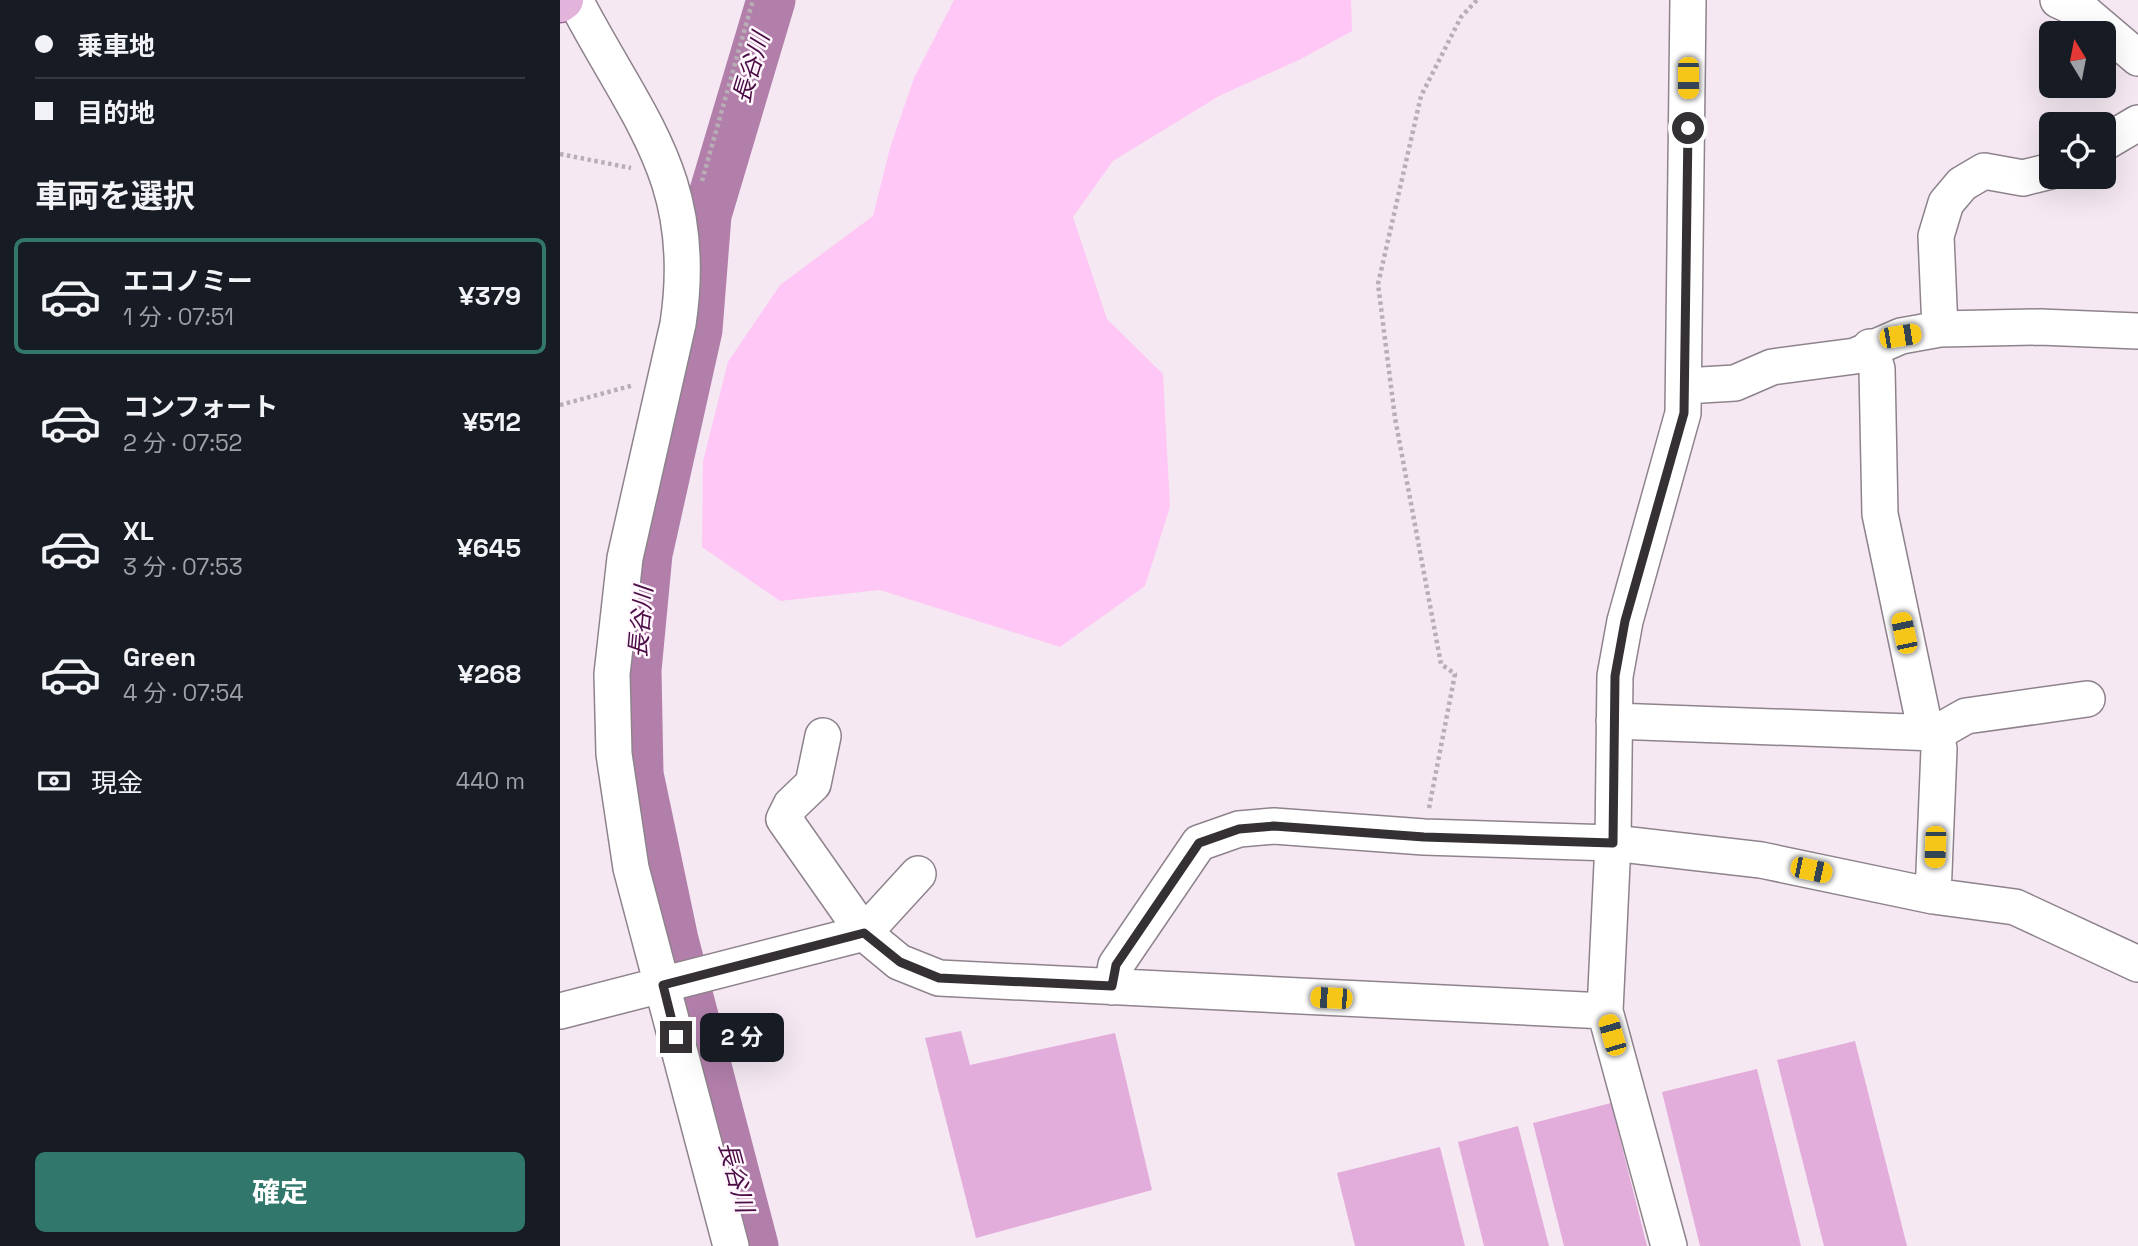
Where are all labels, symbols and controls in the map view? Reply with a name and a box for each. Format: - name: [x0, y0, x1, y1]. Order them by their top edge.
- north arrow: [2039, 21, 2116, 98]
- map controls: [2039, 21, 2116, 189]
- water label: 長谷川: [725, 26, 777, 107]
- text: 乗車地: [77, 29, 155, 63]
- car: [1678, 57, 1699, 99]
- text: 目的地: [77, 96, 155, 130]
- route start: [1672, 112, 1704, 144]
- button: locate: [2039, 112, 2116, 189]
- text: 車両を選択: [35, 176, 195, 216]
- text: エコノミー: [123, 264, 253, 298]
- icon: car: [39, 265, 102, 328]
- text: ¥379: [459, 279, 521, 313]
- text: 1 分 · 07:51: [123, 302, 234, 332]
- car: [1878, 322, 1923, 350]
- text: コンフォート: [123, 390, 278, 424]
- icon: car: [39, 391, 102, 454]
- text: ¥512: [463, 405, 521, 439]
- text: 2 分 · 07:52: [123, 428, 243, 458]
- text: XL: [123, 514, 154, 548]
- icon: car: [39, 517, 102, 580]
- text: ¥645: [457, 531, 521, 565]
- text: 3 分 · 07:53: [123, 552, 243, 582]
- water label: 長谷川: [622, 582, 659, 659]
- car: [1890, 610, 1919, 656]
- text: Green: [123, 640, 196, 674]
- icon: car: [39, 643, 102, 706]
- text: ¥268: [458, 657, 521, 691]
- text: 4 分 · 07:54: [123, 678, 244, 708]
- icon: cash: [35, 762, 73, 800]
- text: 現金: [91, 766, 143, 800]
- text: 440 m: [456, 766, 525, 796]
- car: [1924, 826, 1947, 868]
- car: [1789, 855, 1834, 885]
- car: [1310, 986, 1353, 1010]
- callout: 2 分: [700, 1012, 784, 1062]
- car: [1597, 1012, 1628, 1058]
- route end: [660, 1021, 692, 1053]
- text: 2 分: [721, 1022, 763, 1052]
- water label: 長谷川: [712, 1138, 762, 1219]
- button: 確定: [35, 1152, 525, 1232]

